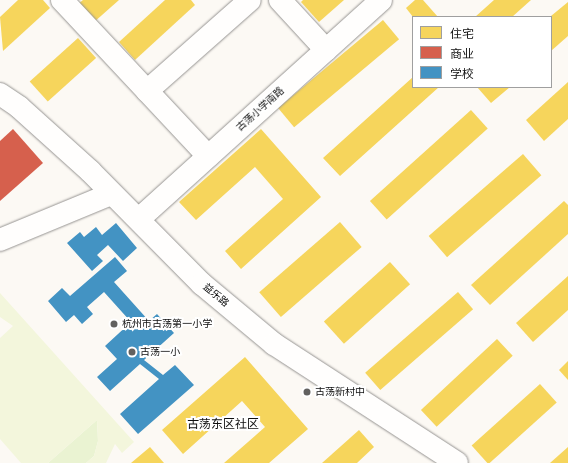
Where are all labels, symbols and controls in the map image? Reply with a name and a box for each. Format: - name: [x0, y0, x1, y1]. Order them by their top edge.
- legend: [412, 16, 552, 88]
- text: 住宅: [450, 26, 474, 41]
- text: 商业: [450, 46, 474, 61]
- text: 学校: [450, 66, 474, 81]
- street label: 古荡小学南路: [234, 84, 286, 134]
- street label: 益乐路: [201, 281, 231, 309]
- place label: 杭州市古荡第一小学: [122, 318, 212, 330]
- marker: 杭州市古荡第一小学: [109, 319, 119, 329]
- place label: 古荡一小: [140, 346, 180, 358]
- marker: 古荡一小: [127, 347, 137, 357]
- place label: 古荡新村中: [315, 386, 365, 398]
- marker: 古荡新村中: [302, 387, 312, 397]
- district label: 古荡东区社区: [187, 417, 259, 431]

